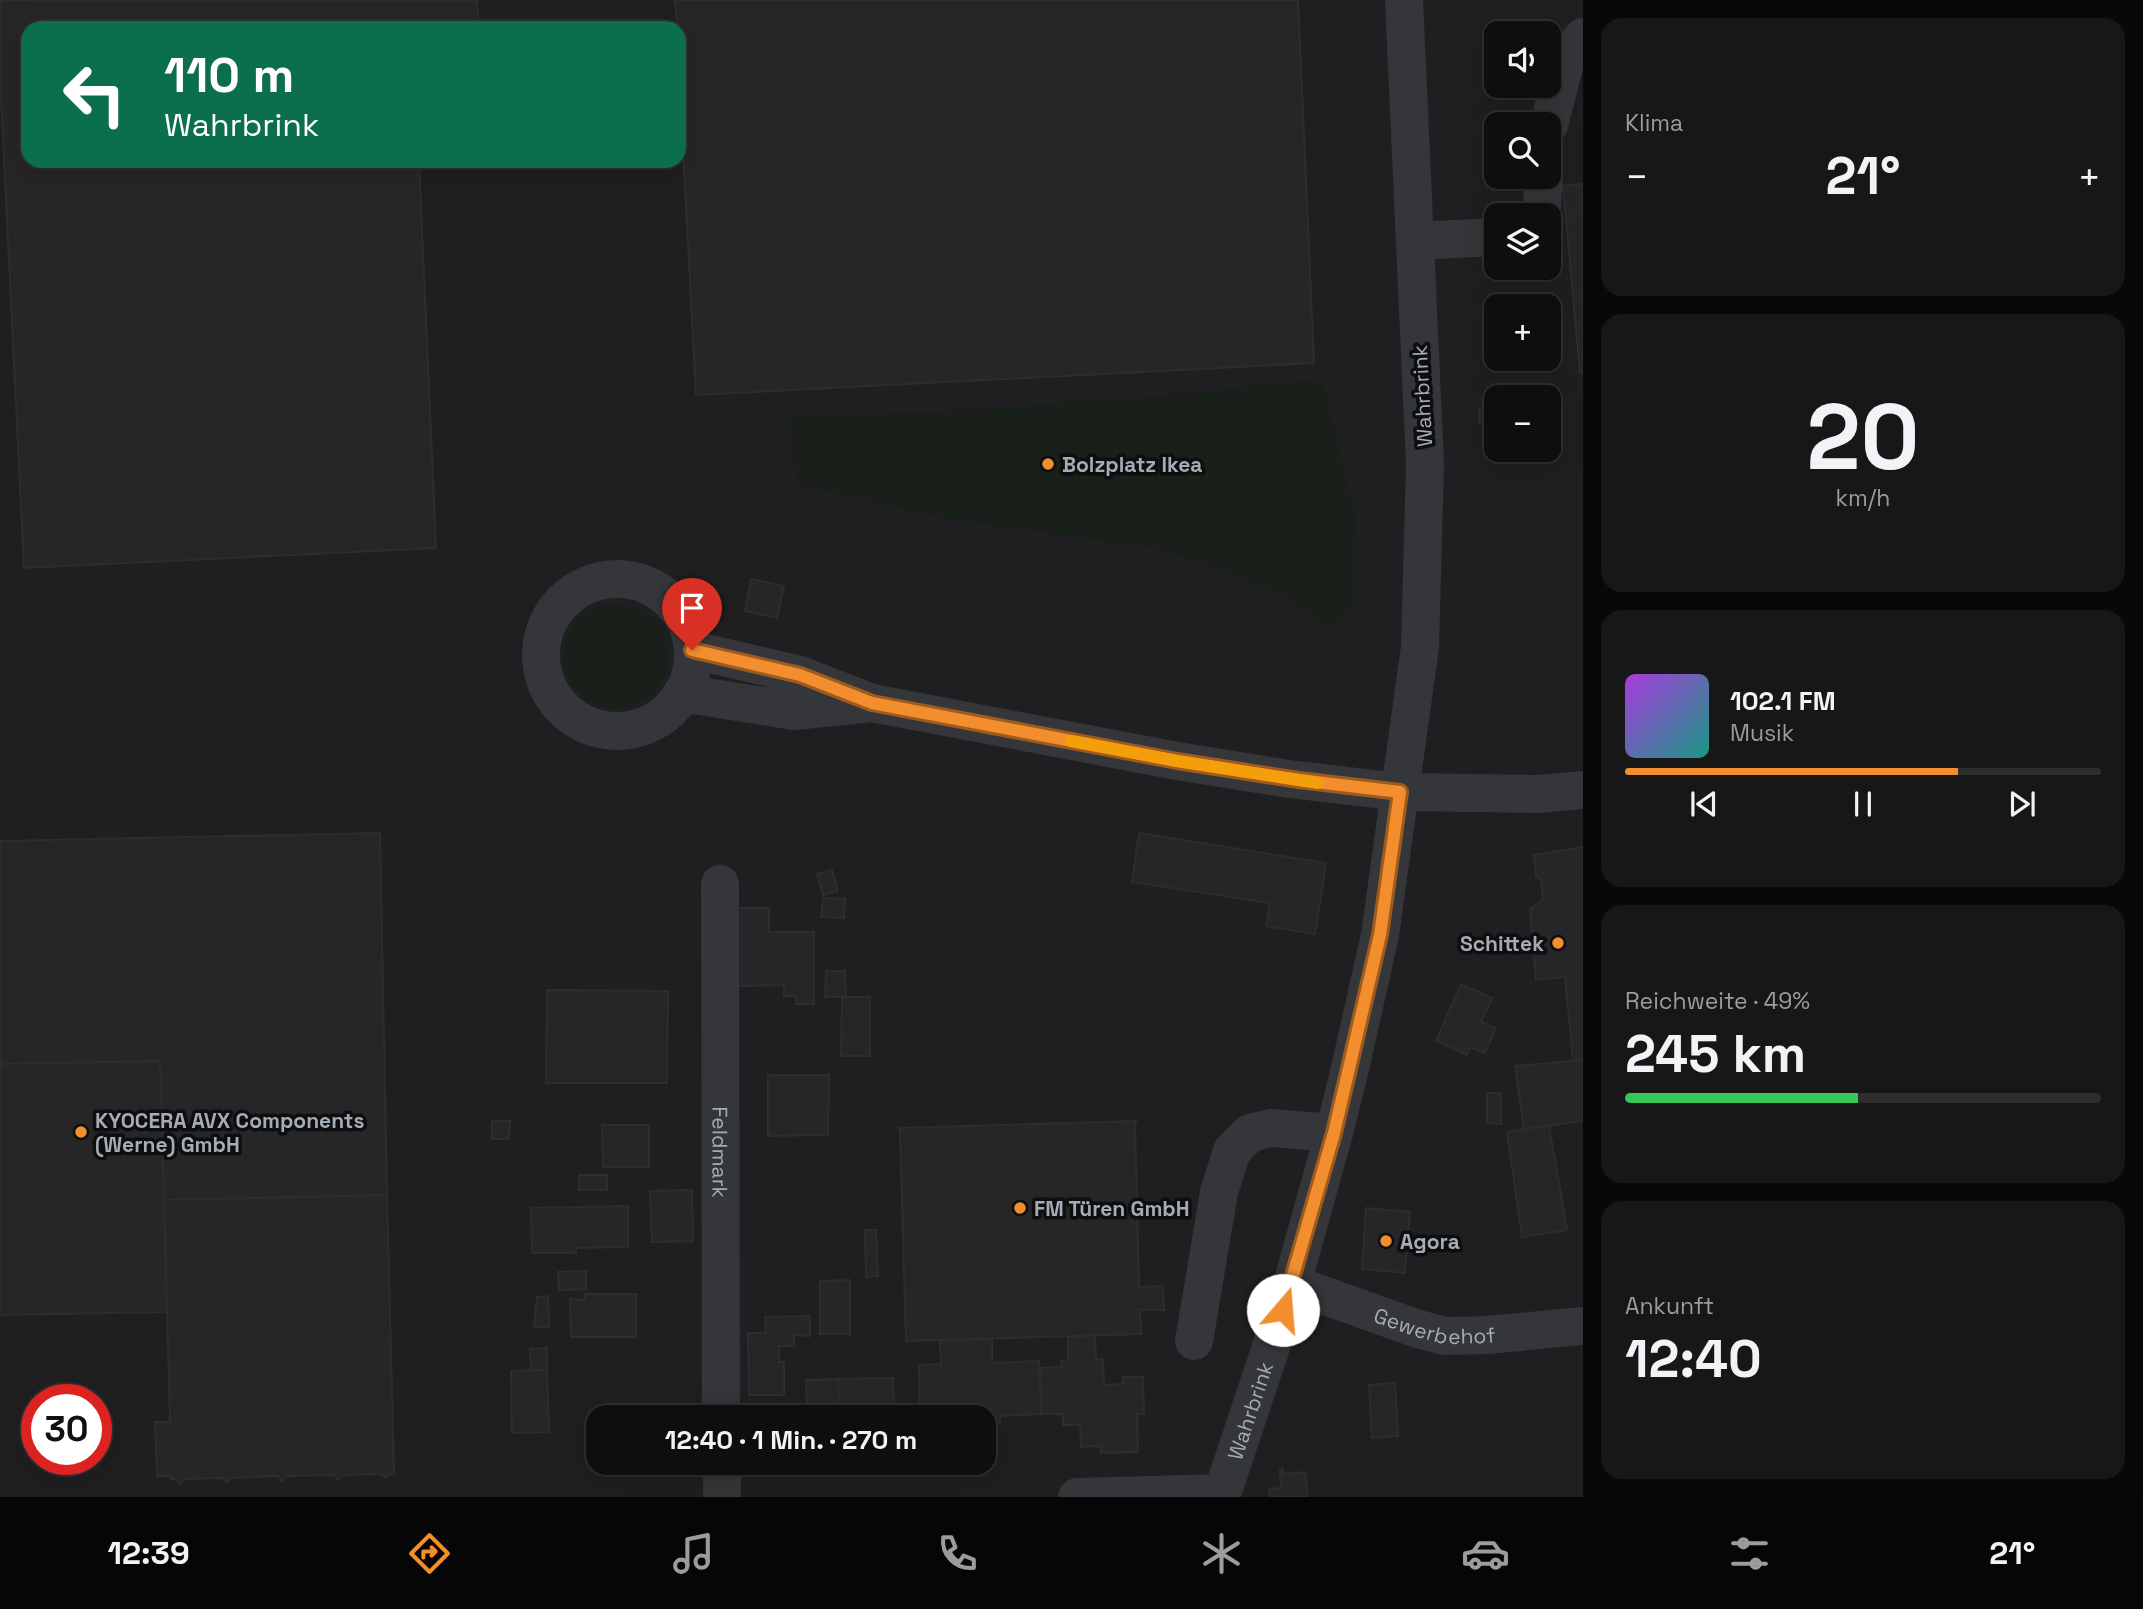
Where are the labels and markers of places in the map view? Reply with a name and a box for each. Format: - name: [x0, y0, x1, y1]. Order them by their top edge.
- place label: Bolzplatz Ikea: [1062, 451, 1202, 478]
- marker: Bolzplatz Ikea: [1040, 456, 1056, 472]
- pin: [662, 578, 722, 650]
- place label: Schittek: [1460, 930, 1544, 957]
- marker: Schittek: [1550, 935, 1566, 951]
- place label: KYOCERA AVX Components (Werne) GmbH: [95, 1107, 364, 1158]
- marker: KYOCERA AVX Components (Werne) GmbH: [73, 1124, 89, 1140]
- place label: FM Türen GmbH: [1034, 1195, 1190, 1222]
- marker: FM Türen GmbH: [1012, 1200, 1028, 1216]
- place label: Agora: [1400, 1228, 1460, 1255]
- marker: Agora: [1378, 1233, 1394, 1249]

